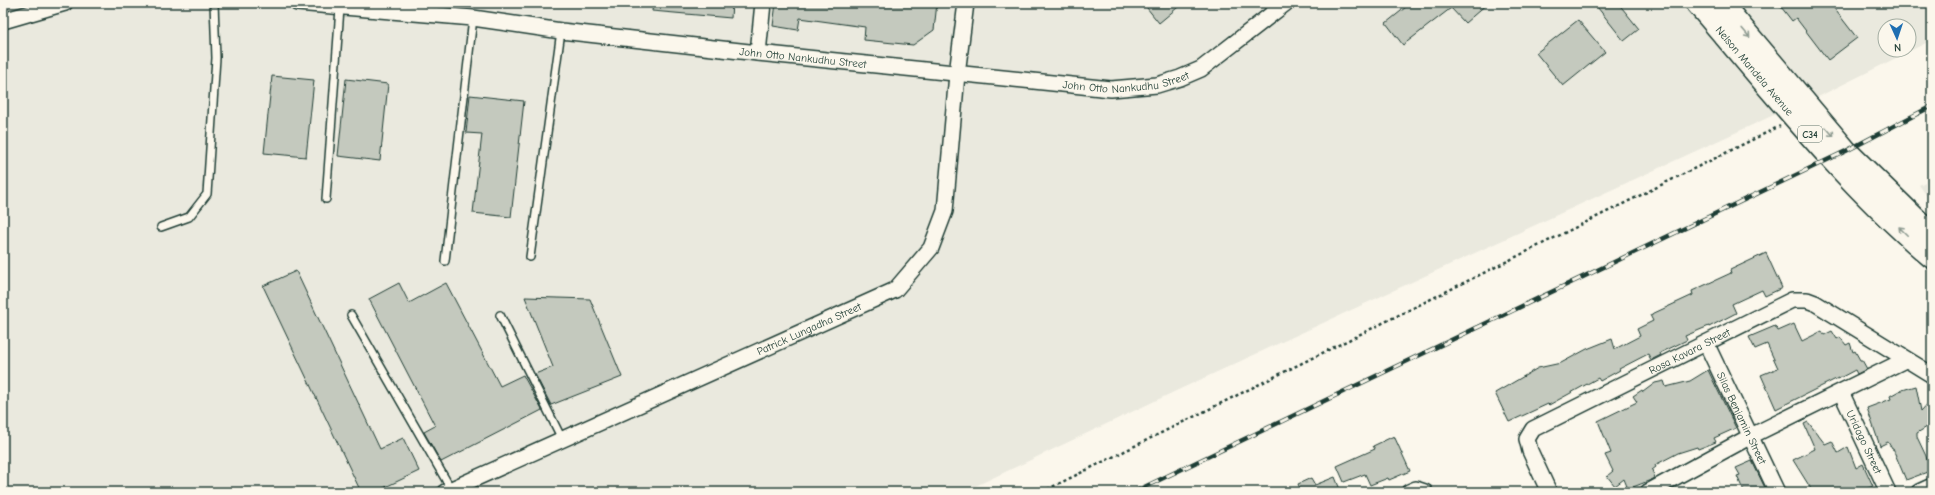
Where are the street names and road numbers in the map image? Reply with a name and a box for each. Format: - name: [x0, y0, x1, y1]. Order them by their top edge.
- street label: Nelson Mandela Avenue: [1713, 24, 1796, 119]
- street label: John Otto Nankudhu Street: [739, 45, 868, 71]
- street label: John Otto Nankudhu Street: [1062, 69, 1192, 96]
- road number: C34: [1798, 126, 1822, 142]
- street label: Patrick Lungadha Street: [755, 300, 864, 358]
- street label: Rosa Kavara Street: [1647, 325, 1733, 377]
- street label: Silas Benjamin Street: [1714, 370, 1769, 467]
- street label: Uridago Street: [1843, 408, 1885, 477]

